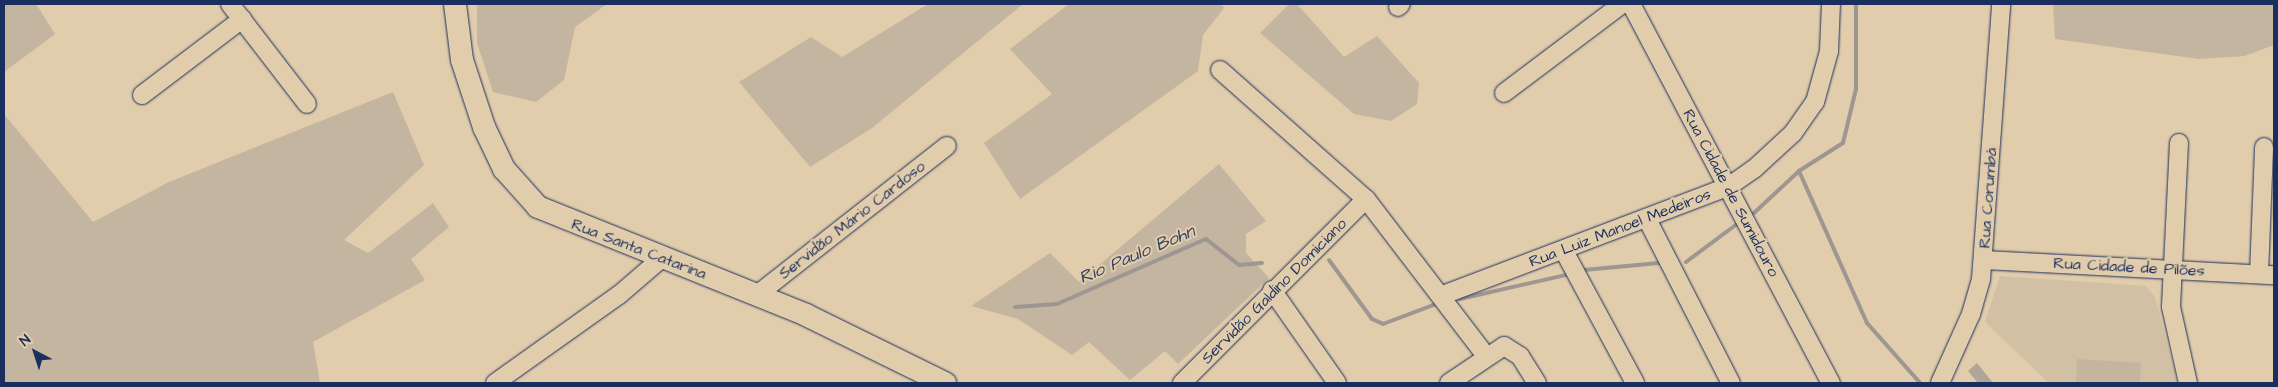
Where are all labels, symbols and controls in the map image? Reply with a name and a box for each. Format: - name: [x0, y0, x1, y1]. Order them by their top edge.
- street label: Rua Cidade de Sumidouro: [1679, 106, 1783, 280]
- street label: Rua Corumbá: [1975, 147, 2001, 249]
- street label: Servidão Mário Cardoso: [775, 157, 929, 283]
- street label: Rua Luiz Manoel Medeiros: [1526, 184, 1714, 272]
- street label: Rua Santa Catarina: [569, 214, 709, 284]
- street label: Servidão Galdino Domiciano: [1197, 214, 1351, 368]
- water label: Rio Paulo Bohn: [1076, 221, 1198, 289]
- street label: Rua Cidade de Pilões: [2053, 253, 2205, 281]
- north arrow: [10, 327, 60, 377]
- text: N: [16, 330, 35, 351]

